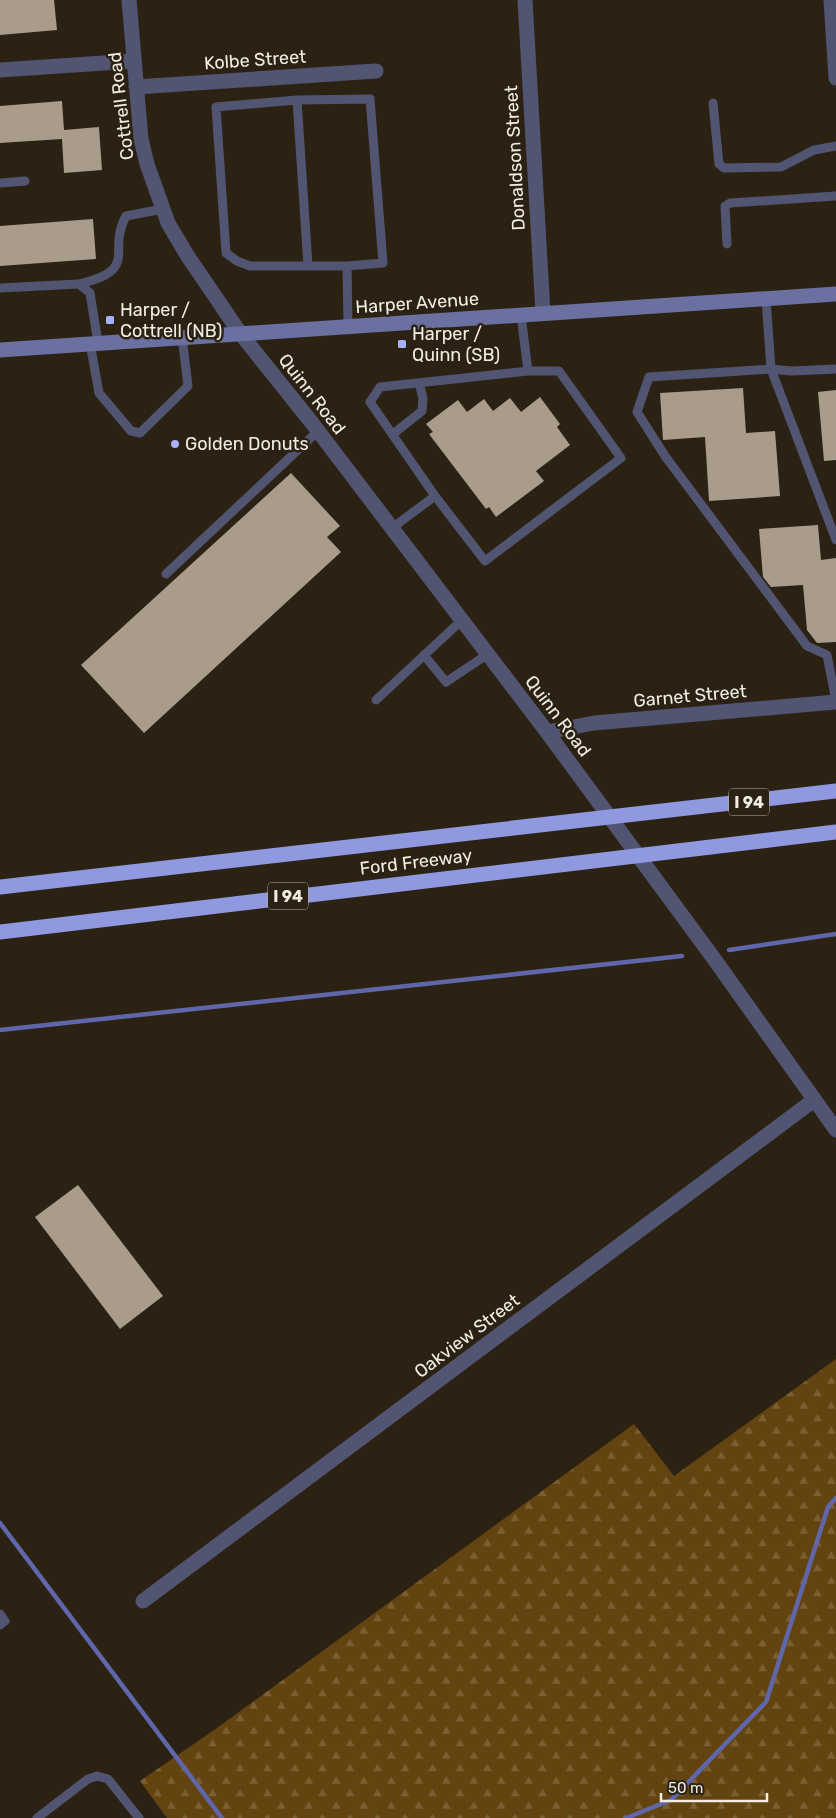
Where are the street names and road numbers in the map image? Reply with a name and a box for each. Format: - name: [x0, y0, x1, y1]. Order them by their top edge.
- street label: Kolbe Street: [203, 45, 307, 75]
- street label: Cottrell Road: [103, 51, 139, 161]
- street label: Donaldson Street: [500, 85, 530, 231]
- street label: Harper Avenue: [354, 288, 480, 318]
- street label: Quinn Road: [274, 349, 350, 439]
- street label: Quinn Road: [520, 671, 596, 761]
- street label: Garnet Street: [633, 680, 747, 712]
- road number: I 94: [729, 789, 769, 816]
- street label: Ford Freeway: [359, 844, 474, 880]
- road number: I 94: [268, 882, 308, 909]
- street label: Oakview Street: [410, 1289, 524, 1383]

